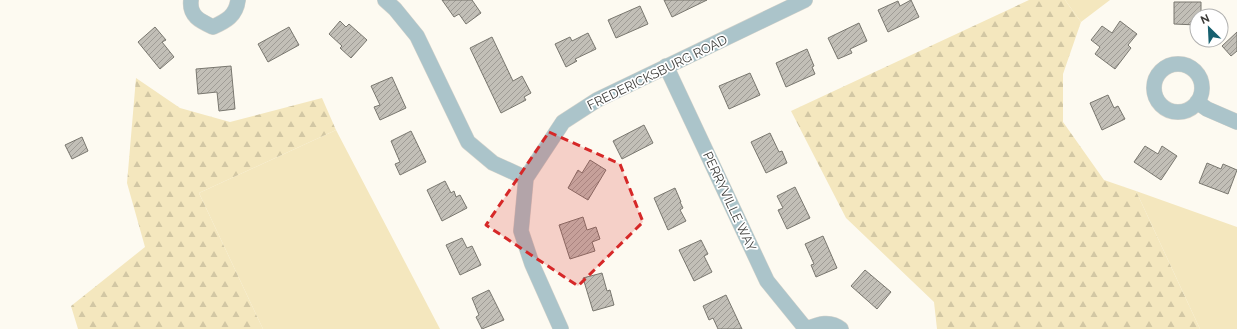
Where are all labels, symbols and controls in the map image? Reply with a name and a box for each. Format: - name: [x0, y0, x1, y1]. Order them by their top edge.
- north arrow: [1189, 8, 1229, 48]
- text: N: [1199, 12, 1212, 27]
- street label: FREDERICKSBURG ROAD: [585, 32, 730, 113]
- street label: PERRYVILLE WAY: [700, 149, 759, 254]

